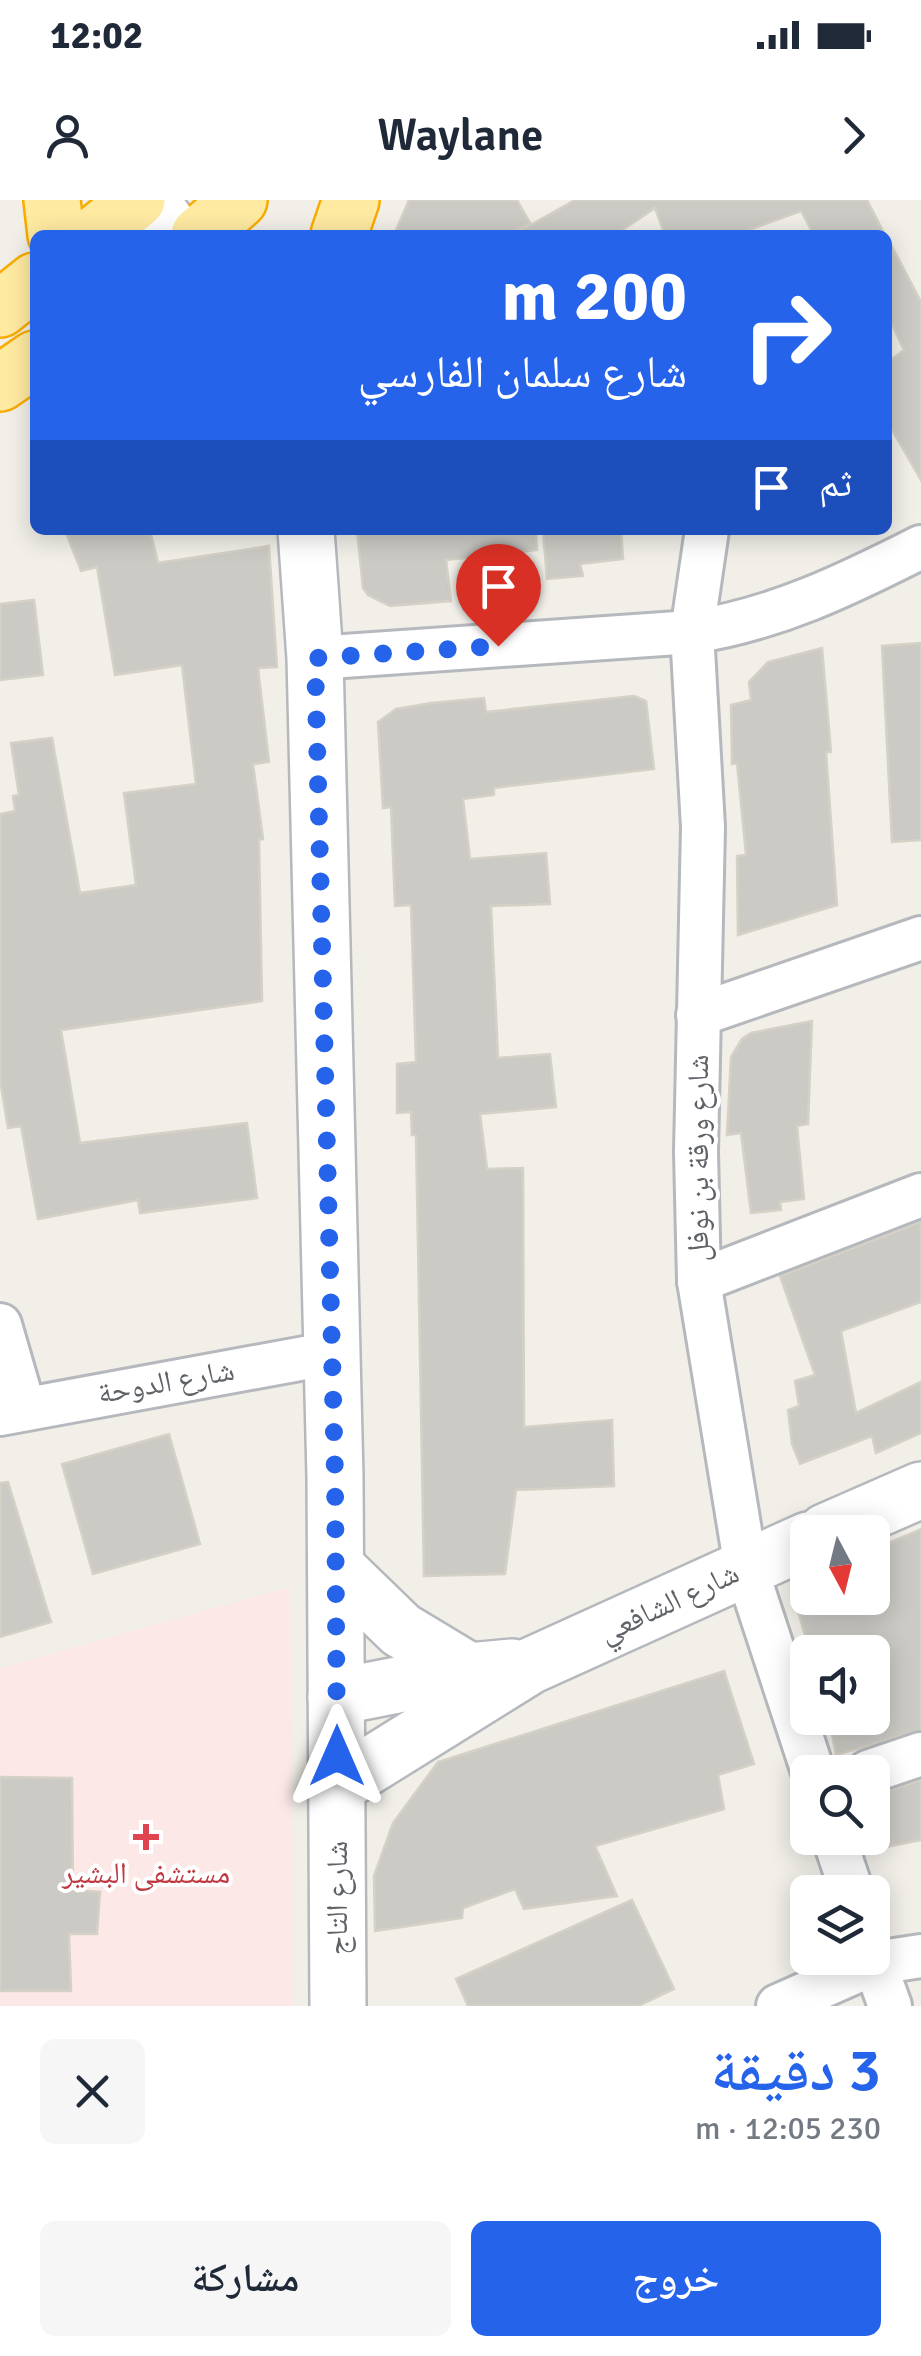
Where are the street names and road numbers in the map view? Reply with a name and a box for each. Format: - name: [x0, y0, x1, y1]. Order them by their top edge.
- street label: شارع ورقة بن نوفل: [680, 1054, 717, 1262]
- street label: شارع الدوحة: [95, 1352, 237, 1412]
- street label: شارع الشافعي: [593, 1554, 747, 1656]
- street label: شارع التاج: [319, 1841, 356, 1955]

